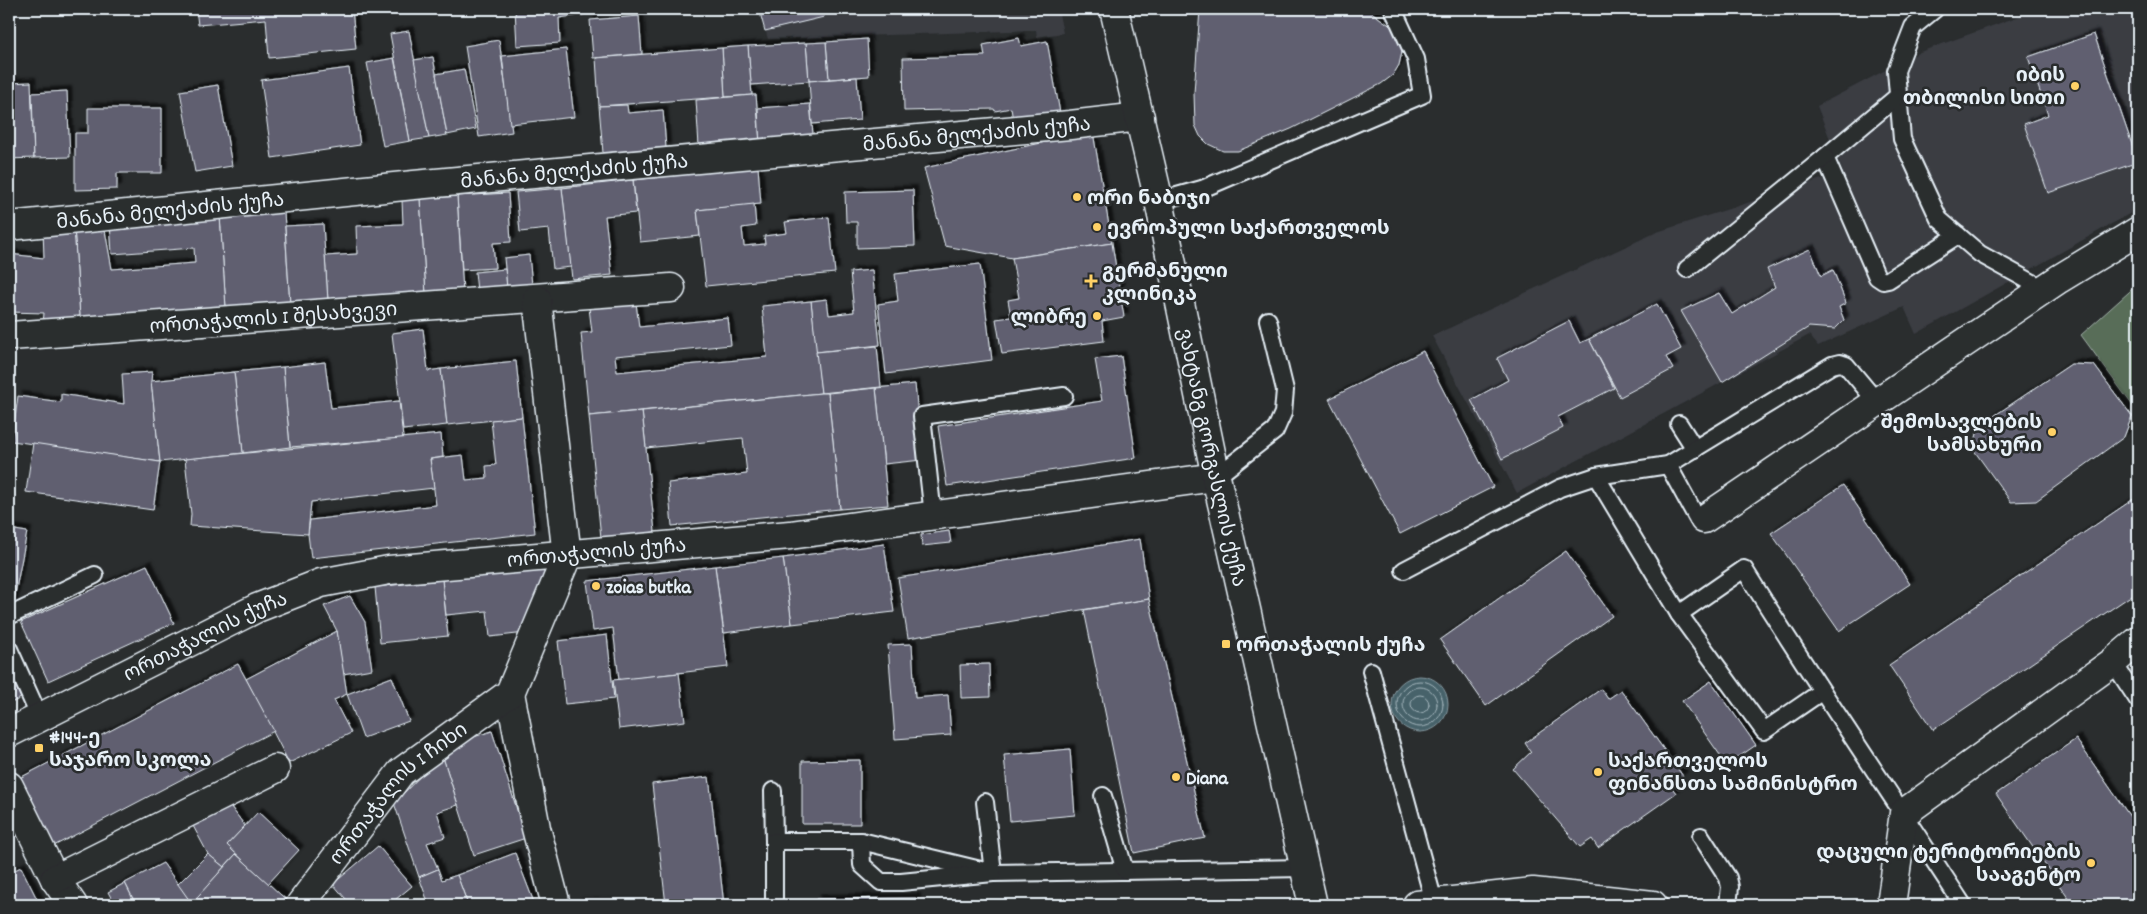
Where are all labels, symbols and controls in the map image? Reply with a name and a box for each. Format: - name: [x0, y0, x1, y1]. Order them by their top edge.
- place label: იბის თბილისი სითი: [1903, 63, 2065, 114]
- marker: იბის თბილისი სითი: [2069, 80, 2081, 92]
- street label: მანანა მელქაძის ქუჩა: [862, 112, 1092, 161]
- street label: მანანა მელქაძის ქუჩა: [459, 149, 690, 198]
- place label: ორი ნაბიჯი: [1087, 186, 1210, 214]
- street label: მანანა მელქაძის ქუჩა: [55, 187, 286, 238]
- marker: ორი ნაბიჯი: [1071, 191, 1083, 203]
- place label: ევროპული საქართველოს: [1107, 216, 1390, 244]
- marker: ევროპული საქართველოს: [1091, 221, 1103, 233]
- place label: გერმანული კლინიკა: [1102, 259, 1228, 310]
- marker: გერმანული კლინიკა: [1084, 274, 1098, 288]
- street label: ორთაჭალის I შესახვევი: [149, 297, 398, 343]
- place label: ლიბრე: [1010, 305, 1087, 333]
- marker: ლიბრე: [1091, 310, 1103, 322]
- street label: ვახტანგ გორგასლის ქუჩა: [1169, 326, 1251, 590]
- place label: შემოსავლების სამსახური: [1881, 410, 2042, 461]
- marker: შემოსავლების სამსახური: [2046, 426, 2058, 438]
- street label: ორთაჭალის ქუჩა: [506, 533, 688, 577]
- place label: zoias butka: [606, 575, 691, 603]
- marker: zoias butka: [590, 580, 602, 592]
- street label: ორთაჭალის ქუჩა: [119, 586, 292, 690]
- place label: ორთაჭალის ქუჩა: [1236, 633, 1425, 661]
- marker: ორთაჭალის ქუჩა: [1220, 638, 1232, 650]
- street label: ორთაჭალის I ჩიხი: [324, 717, 474, 872]
- place label: #144-ე საჯარო სკოლა: [49, 725, 211, 776]
- marker: #144-ე საჯარო სკოლა: [33, 742, 45, 754]
- place label: საქართველოს ფინანსთა სამინისტრო: [1608, 749, 1858, 800]
- place label: Diana: [1186, 766, 1229, 794]
- marker: საქართველოს ფინანსთა სამინისტრო: [1592, 766, 1604, 778]
- marker: Diana: [1170, 771, 1182, 783]
- place label: დაცული ტერიტორიების სააგენტო: [1816, 840, 2081, 891]
- marker: დაცული ტერიტორიების სააგენტო: [2085, 857, 2097, 869]

